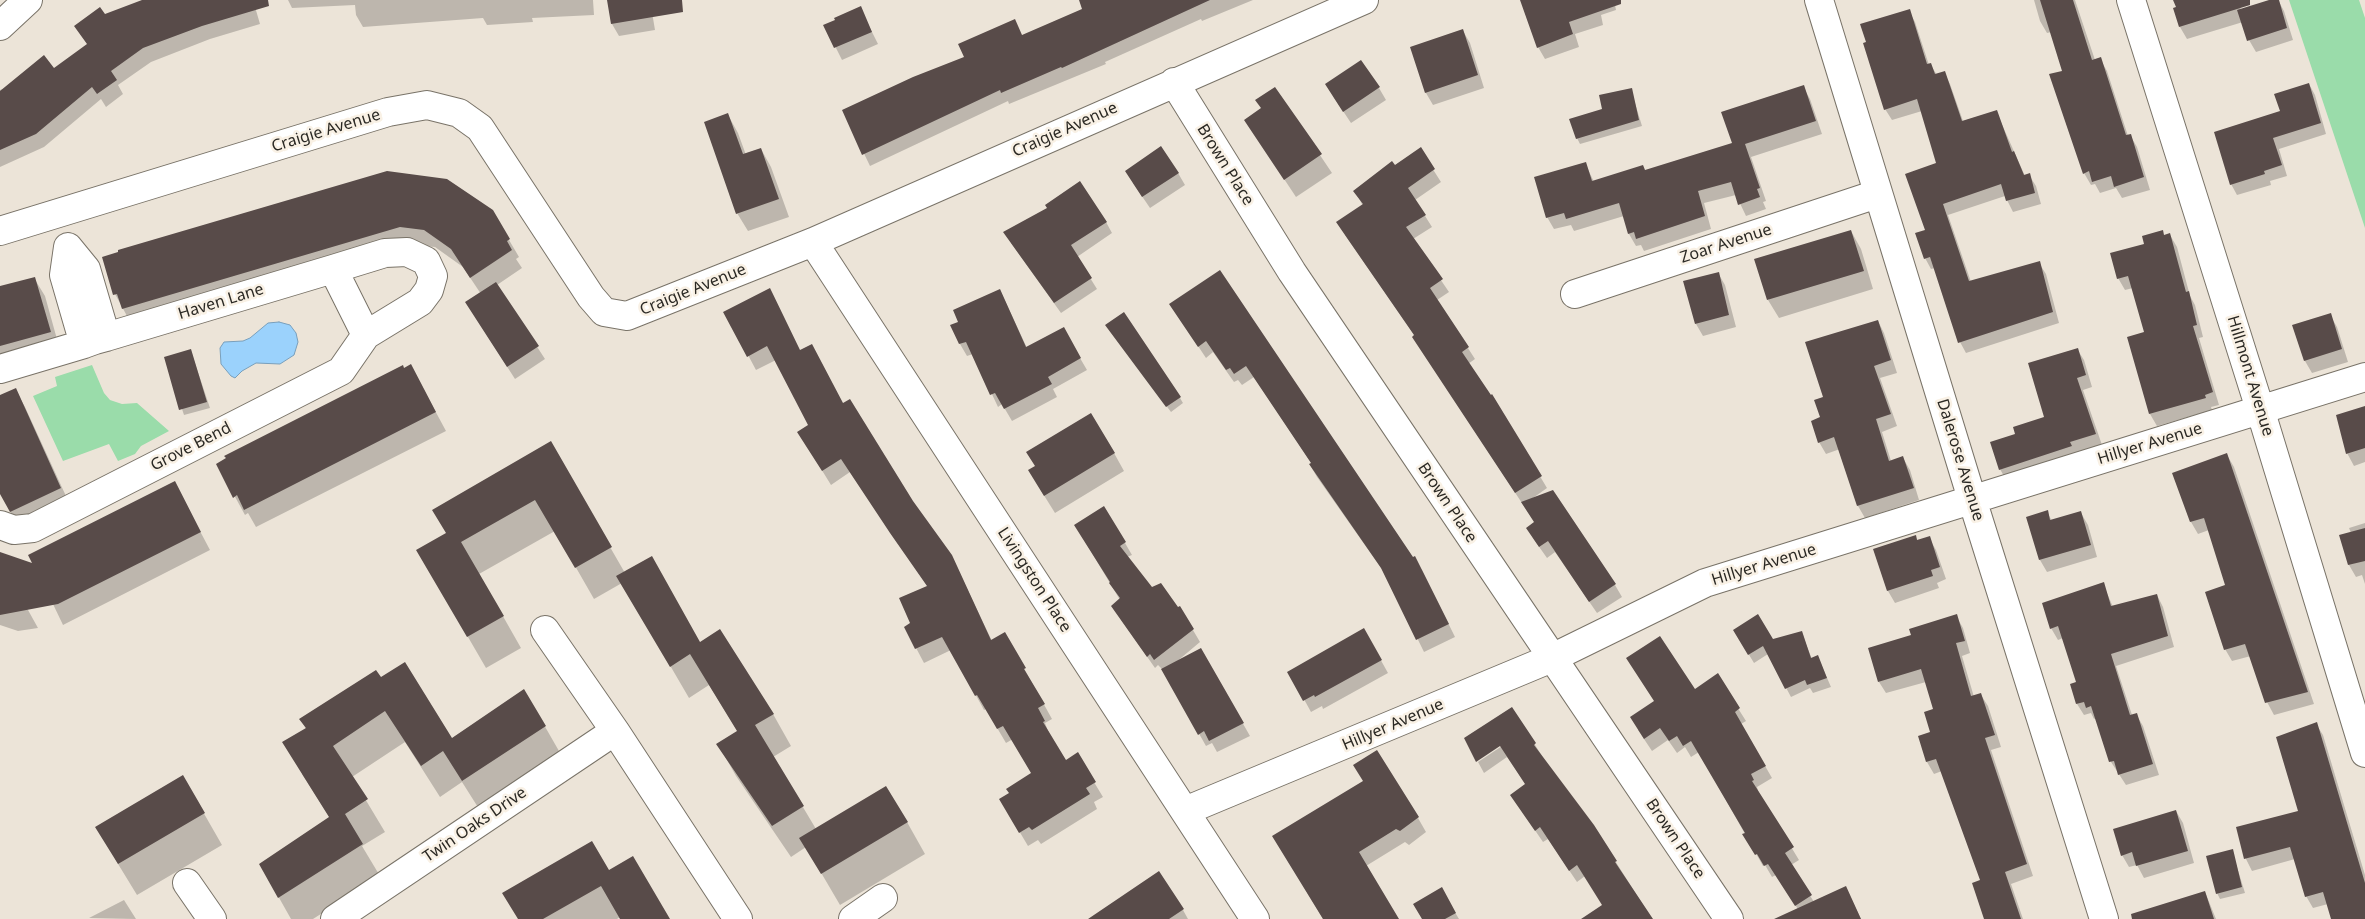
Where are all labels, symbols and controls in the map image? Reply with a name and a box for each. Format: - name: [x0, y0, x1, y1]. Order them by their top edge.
- street label: Craigie Avenue: [1010, 98, 1120, 162]
- street label: Craigie Avenue: [269, 105, 383, 157]
- street label: Brown Place: [1192, 121, 1258, 209]
- street label: Zoar Avenue: [1678, 220, 1774, 268]
- street label: Craigie Avenue: [637, 260, 749, 320]
- street label: Haven Lane: [176, 280, 266, 324]
- street label: Hillmont Avenue: [2223, 313, 2277, 439]
- street label: Dalerose Avenue: [1932, 397, 1988, 523]
- street label: Grove Bend: [148, 419, 234, 475]
- street label: Hillyer Avenue: [2095, 419, 2205, 469]
- street label: Brown Place: [1413, 459, 1481, 547]
- street label: Livingston Place: [993, 524, 1075, 636]
- street label: Hillyer Avenue: [1709, 540, 1819, 590]
- street label: Hillyer Avenue: [1339, 695, 1447, 755]
- street label: Twin Oaks Drive: [420, 783, 530, 867]
- street label: Brown Place: [1641, 795, 1709, 883]

